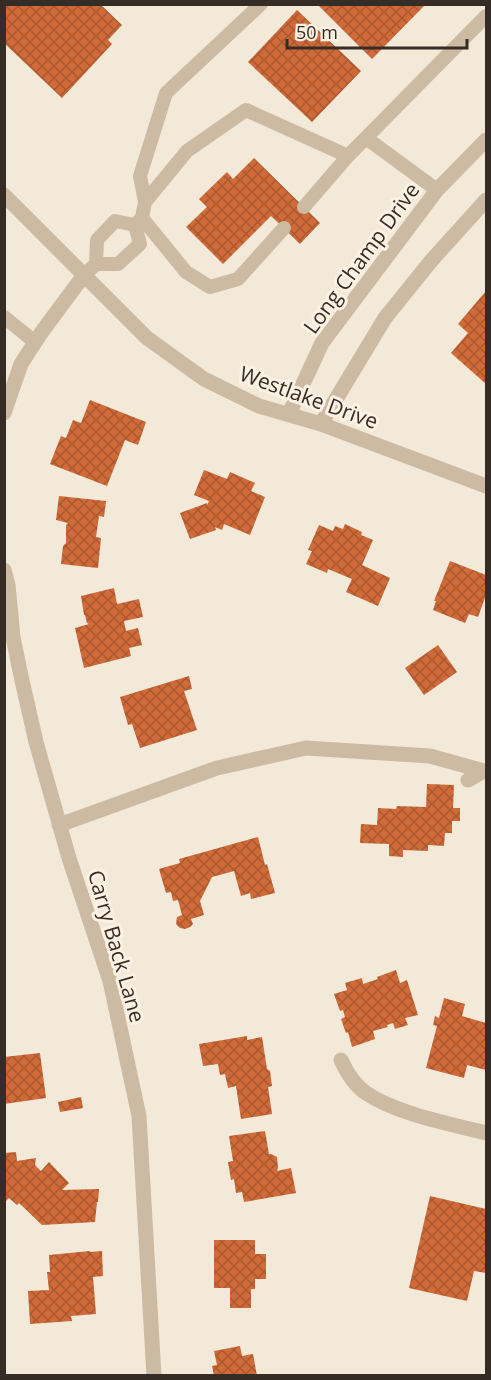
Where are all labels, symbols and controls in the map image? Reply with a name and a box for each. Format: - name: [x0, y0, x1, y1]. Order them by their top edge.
- scale bar: [287, 12, 467, 50]
- text: 50 m: [296, 20, 338, 44]
- street label: Long Champ Drive: [297, 177, 425, 339]
- street label: Westlake Drive: [236, 359, 382, 435]
- street label: Carry Back Lane: [82, 867, 152, 1025]

